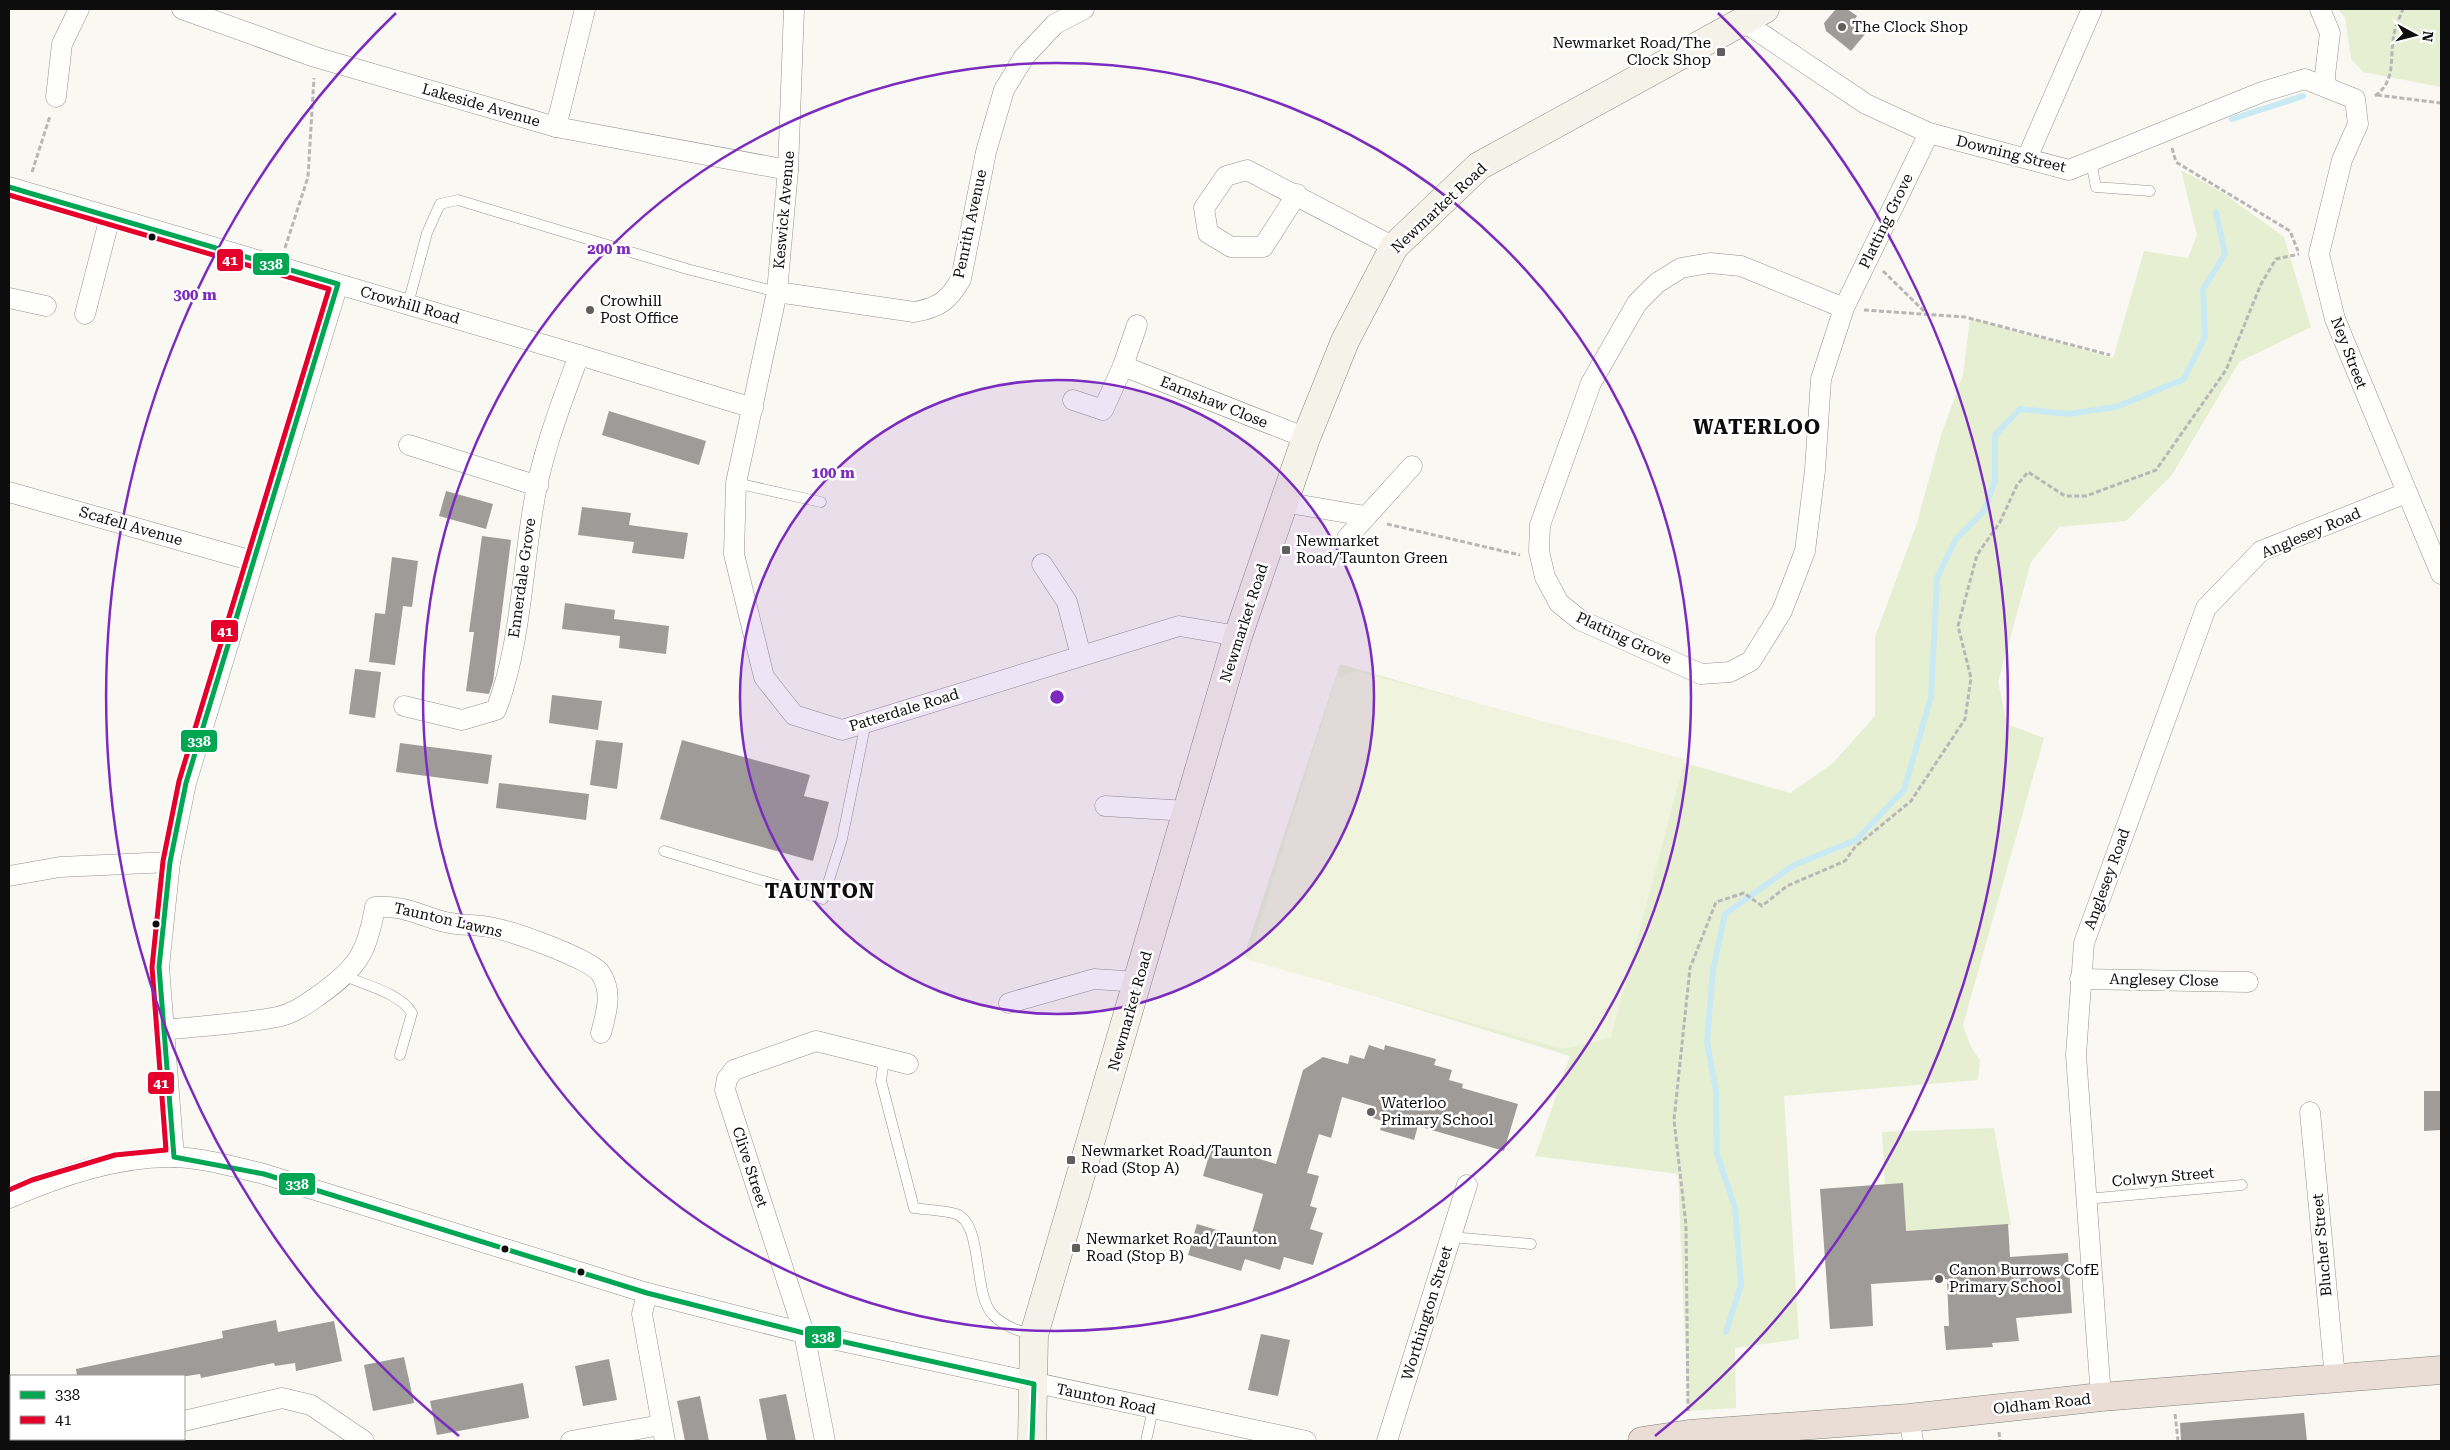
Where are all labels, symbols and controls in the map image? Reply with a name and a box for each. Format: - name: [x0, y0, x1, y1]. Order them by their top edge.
- north arrow: [2390, 10, 2440, 60]
- place label: The Clock Shop: [1852, 18, 1968, 36]
- marker: The Clock Shop: [1836, 21, 1848, 33]
- text: N: [2419, 30, 2437, 43]
- place label: Newmarket Road/The Clock Shop: [1552, 34, 1711, 69]
- marker: Newmarket Road/The Clock Shop: [1715, 46, 1727, 58]
- street label: Lakeside Avenue: [420, 80, 542, 130]
- street label: Downing Street: [1954, 132, 2068, 176]
- street label: Keswick Avenue: [770, 150, 798, 270]
- street label: Newmarket Road: [1388, 159, 1491, 257]
- street label: Penrith Avenue: [950, 168, 990, 280]
- street label: Platting Grove: [1855, 171, 1917, 271]
- unlabelled marker: [147, 232, 157, 242]
- text: 200 m: [587, 240, 631, 258]
- line badge: 41: [216, 248, 244, 272]
- text: 41: [222, 252, 238, 268]
- line badge: 338: [252, 252, 290, 276]
- text: 338: [259, 256, 283, 272]
- street label: Crowhill Road: [358, 282, 462, 328]
- text: 300 m: [173, 286, 217, 304]
- place label: Crowhill Post Office: [600, 292, 679, 327]
- marker: Crowhill Post Office: [584, 304, 596, 316]
- street label: Ney Street: [2327, 314, 2371, 392]
- street label: Earnshaw Close: [1158, 372, 1270, 432]
- district label: WATERLOO: [1693, 415, 1821, 439]
- text: 100 m: [811, 464, 855, 482]
- street label: Scafell Avenue: [77, 503, 185, 549]
- street label: Anglesey Road: [2259, 504, 2364, 562]
- street label: Ennerdale Grove: [505, 517, 539, 639]
- place label: Newmarket Road/Taunton Green: [1296, 532, 1448, 567]
- marker: Newmarket Road/Taunton Green: [1280, 544, 1292, 556]
- street label: Newmarket Road: [1216, 561, 1272, 685]
- street label: Platting Grove: [1573, 608, 1675, 668]
- line badge: 41: [210, 619, 239, 643]
- text: 41: [217, 623, 233, 639]
- street label: Patterdale Road: [847, 685, 961, 735]
- centre of rings: [1048, 688, 1066, 706]
- line badge: 338: [180, 729, 218, 753]
- text: 338: [187, 733, 211, 749]
- street label: Anglesey Road: [2080, 826, 2134, 932]
- district label: TAUNTON: [765, 879, 875, 903]
- street label: Taunton Lawns: [392, 899, 504, 941]
- unlabelled marker: [151, 919, 161, 929]
- street label: Newmarket Road: [1104, 949, 1156, 1073]
- street label: Anglesey Close: [2109, 970, 2219, 990]
- line badge: 41: [147, 1071, 175, 1095]
- text: 41: [153, 1075, 169, 1091]
- place label: Waterloo Primary School: [1381, 1094, 1494, 1129]
- marker: Waterloo Primary School: [1365, 1106, 1377, 1118]
- street label: Clive Street: [729, 1124, 772, 1210]
- place label: Newmarket Road/Taunton Road (Stop A): [1081, 1142, 1272, 1177]
- marker: Newmarket Road/Taunton Road (Stop A): [1065, 1154, 1077, 1166]
- street label: Colwyn Street: [2111, 1164, 2215, 1190]
- line badge: 338: [278, 1172, 316, 1196]
- text: 338: [285, 1176, 309, 1192]
- street label: Blucher Street: [2308, 1192, 2335, 1297]
- place label: Newmarket Road/Taunton Road (Stop B): [1086, 1230, 1277, 1265]
- marker: Newmarket Road/Taunton Road (Stop B): [1070, 1242, 1082, 1254]
- street label: Worthington Street: [1398, 1243, 1456, 1382]
- unlabelled marker: [500, 1244, 510, 1254]
- place label: Canon Burrows CofE Primary School: [1949, 1261, 2099, 1296]
- unlabelled marker: [576, 1267, 586, 1277]
- marker: Canon Burrows CofE Primary School: [1933, 1273, 1945, 1285]
- line badge: 338: [804, 1325, 842, 1349]
- text: 338: [811, 1329, 835, 1345]
- legend: [10, 1375, 185, 1440]
- street label: Taunton Road: [1055, 1380, 1158, 1418]
- text: 338: [55, 1386, 80, 1404]
- street label: Oldham Road: [1992, 1390, 2092, 1418]
- text: 41: [55, 1411, 72, 1429]

